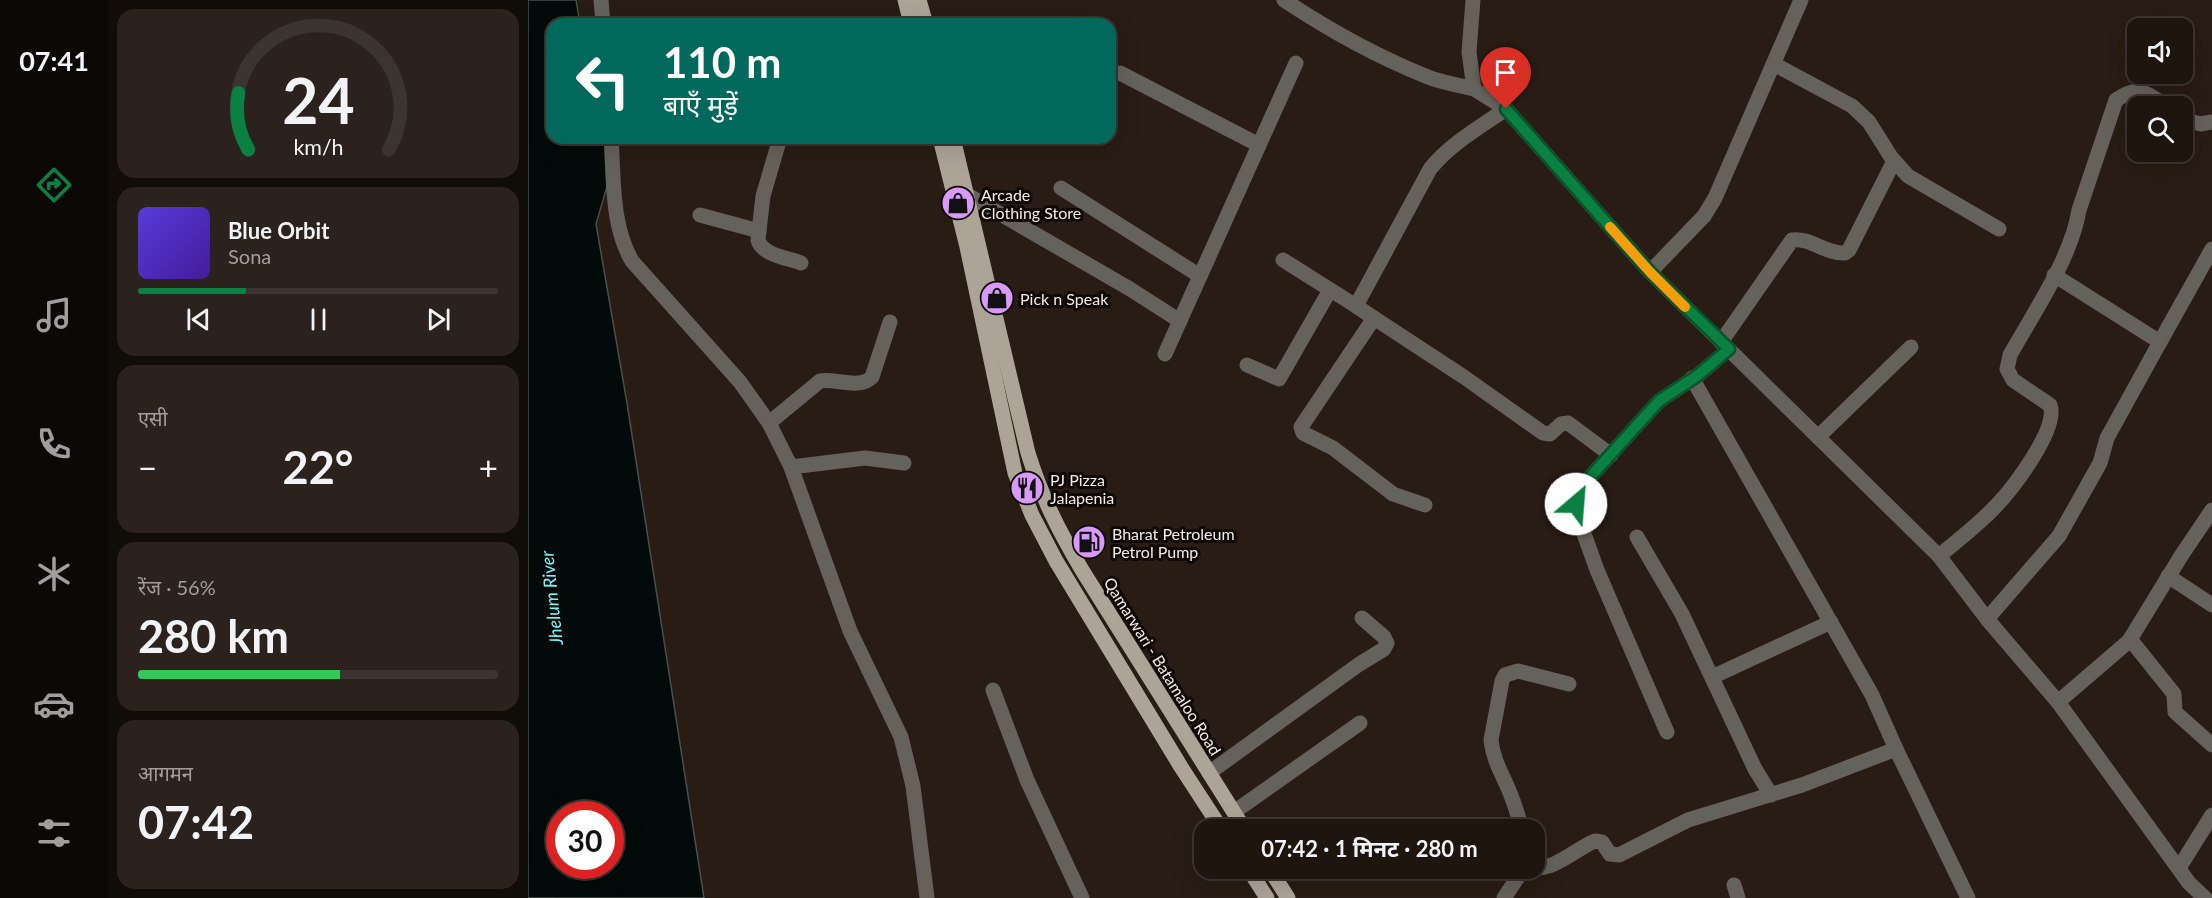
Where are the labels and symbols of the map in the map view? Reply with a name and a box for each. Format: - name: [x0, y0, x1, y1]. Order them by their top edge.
- pin: [1480, 47, 1531, 109]
- shop icon: Arcade Clothing Store: [940, 185, 976, 221]
- place label: Arcade Clothing Store: [981, 185, 1081, 222]
- shop icon: Pick n Speak: [979, 280, 1015, 316]
- place label: Pick n Speak: [1020, 289, 1109, 308]
- restaurant icon: PJ Pizza Jalapenia: [1009, 470, 1045, 506]
- place label: PJ Pizza Jalapenia: [1050, 470, 1114, 507]
- position arrow: [1544, 472, 1608, 536]
- fuel station icon: Bharat Petroleum Petrol Pump: [1071, 524, 1107, 560]
- place label: Bharat Petroleum Petrol Pump: [1112, 524, 1235, 561]
- water label: Jhelum River: [535, 549, 567, 647]
- street label: Qamarwari - Batamaloo Road: [1100, 574, 1226, 758]
- speed limit sign: 30: [546, 801, 624, 879]

